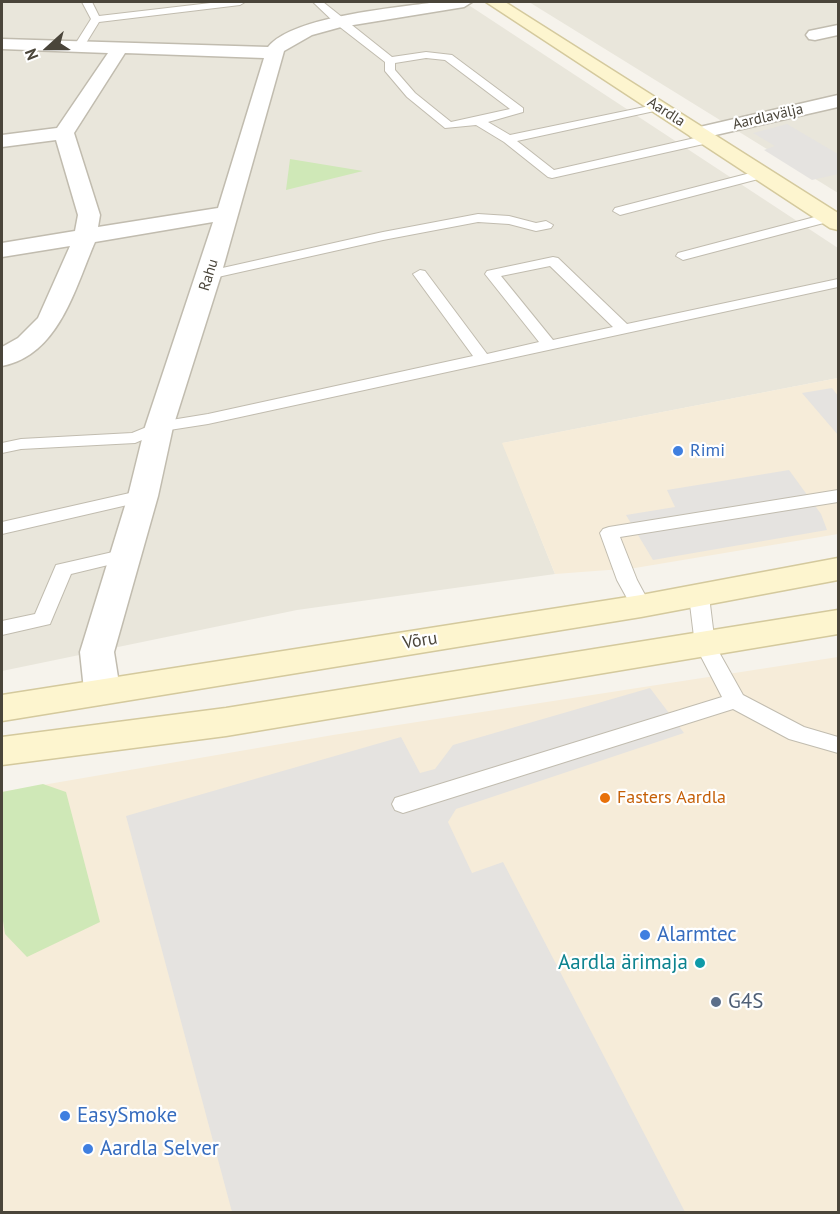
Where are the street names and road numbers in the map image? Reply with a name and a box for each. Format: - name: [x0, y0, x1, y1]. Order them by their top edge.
- street label: Aardla: [644, 93, 688, 131]
- street label: Aardlavälja: [731, 100, 805, 134]
- street label: Rahu: [196, 257, 222, 293]
- street label: Võru: [401, 628, 439, 654]

